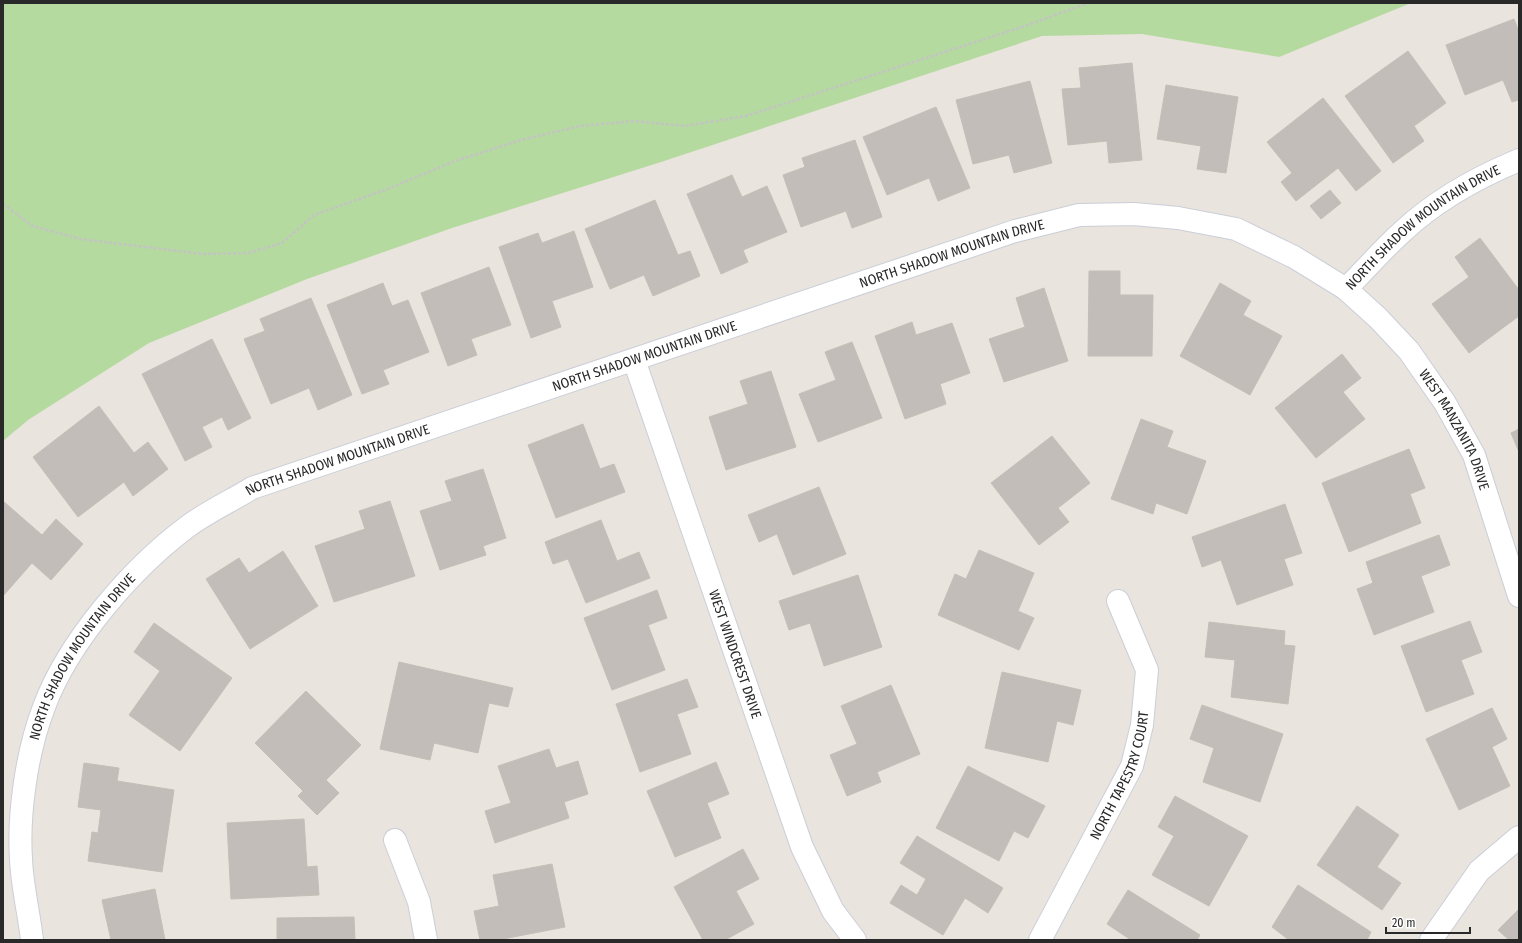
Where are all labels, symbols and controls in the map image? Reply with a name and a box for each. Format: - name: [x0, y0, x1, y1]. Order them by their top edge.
- street label: NORTH SHADOW MOUNTAIN DRIVE: [1342, 161, 1503, 293]
- street label: NORTH SHADOW MOUNTAIN DRIVE: [857, 216, 1047, 292]
- street label: NORTH SHADOW MOUNTAIN DRIVE: [550, 317, 739, 395]
- street label: WEST MANZANITA DRIVE: [1415, 366, 1493, 493]
- street label: NORTH SHADOW MOUNTAIN DRIVE: [242, 421, 432, 499]
- street label: NORTH SHADOW MOUNTAIN DRIVE: [26, 570, 139, 742]
- street label: WEST WINDCREST DRIVE: [705, 588, 765, 721]
- street label: NORTH TAPESTRY COURT: [1087, 710, 1152, 843]
- scale bar: [1386, 909, 1470, 935]
- text: 20 m: [1392, 916, 1416, 930]

